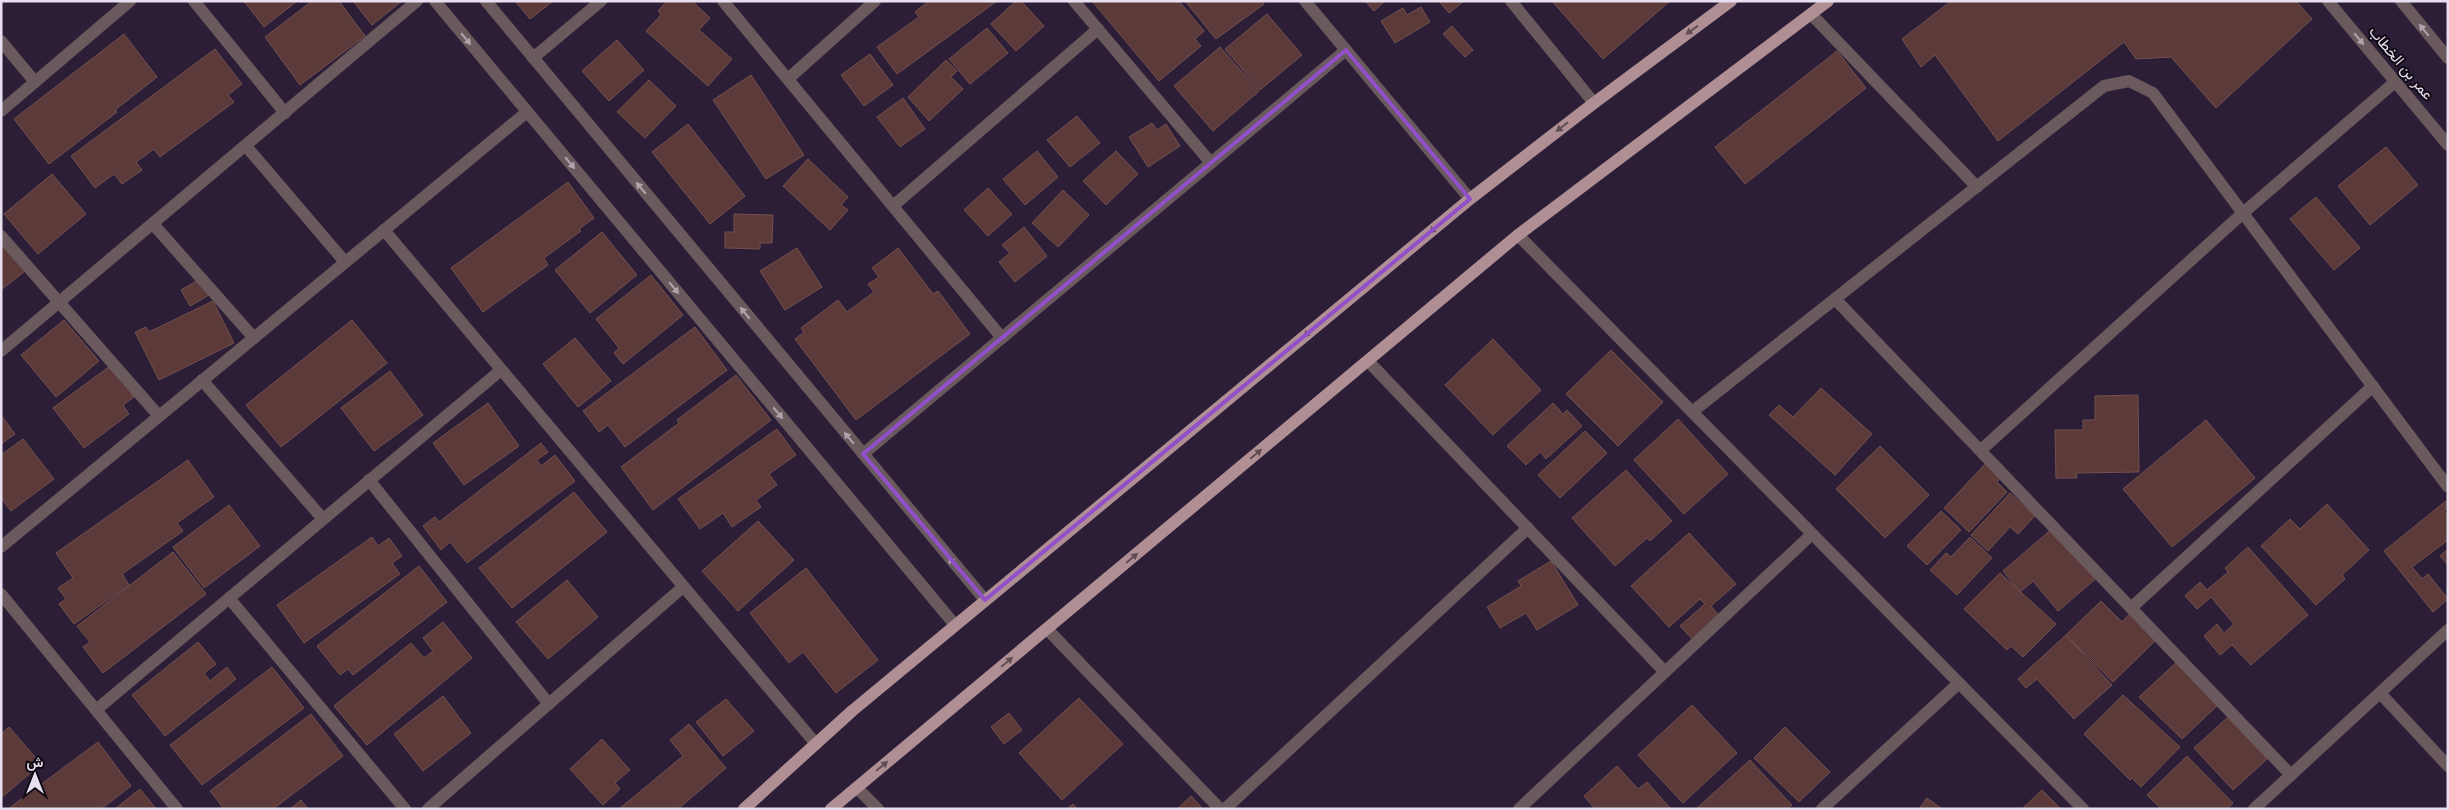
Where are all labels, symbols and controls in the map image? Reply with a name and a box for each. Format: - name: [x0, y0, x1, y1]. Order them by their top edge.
- street label: عمر بن الخطاب: [2364, 23, 2437, 104]
- one-way arrow: [2419, 24, 2430, 37]
- one-way arrow: [1685, 25, 1699, 35]
- one-way arrow: [460, 32, 472, 44]
- one-way arrow: [2354, 32, 2365, 45]
- one-way arrow: [1556, 122, 1569, 133]
- one-way arrow: [565, 157, 576, 170]
- one-way arrow: [636, 182, 647, 195]
- one-way arrow: [1428, 223, 1441, 234]
- one-way arrow: [669, 281, 680, 294]
- one-way arrow: [740, 307, 751, 320]
- one-way arrow: [1303, 326, 1316, 337]
- one-way arrow: [773, 406, 784, 419]
- one-way arrow: [844, 432, 855, 445]
- one-way arrow: [1250, 448, 1263, 459]
- one-way arrow: [1125, 552, 1137, 564]
- one-way arrow: [948, 557, 959, 570]
- one-way arrow: [1000, 657, 1013, 668]
- north arrow: [10, 750, 60, 800]
- text: ش: [27, 754, 44, 771]
- one-way arrow: [875, 761, 888, 772]

